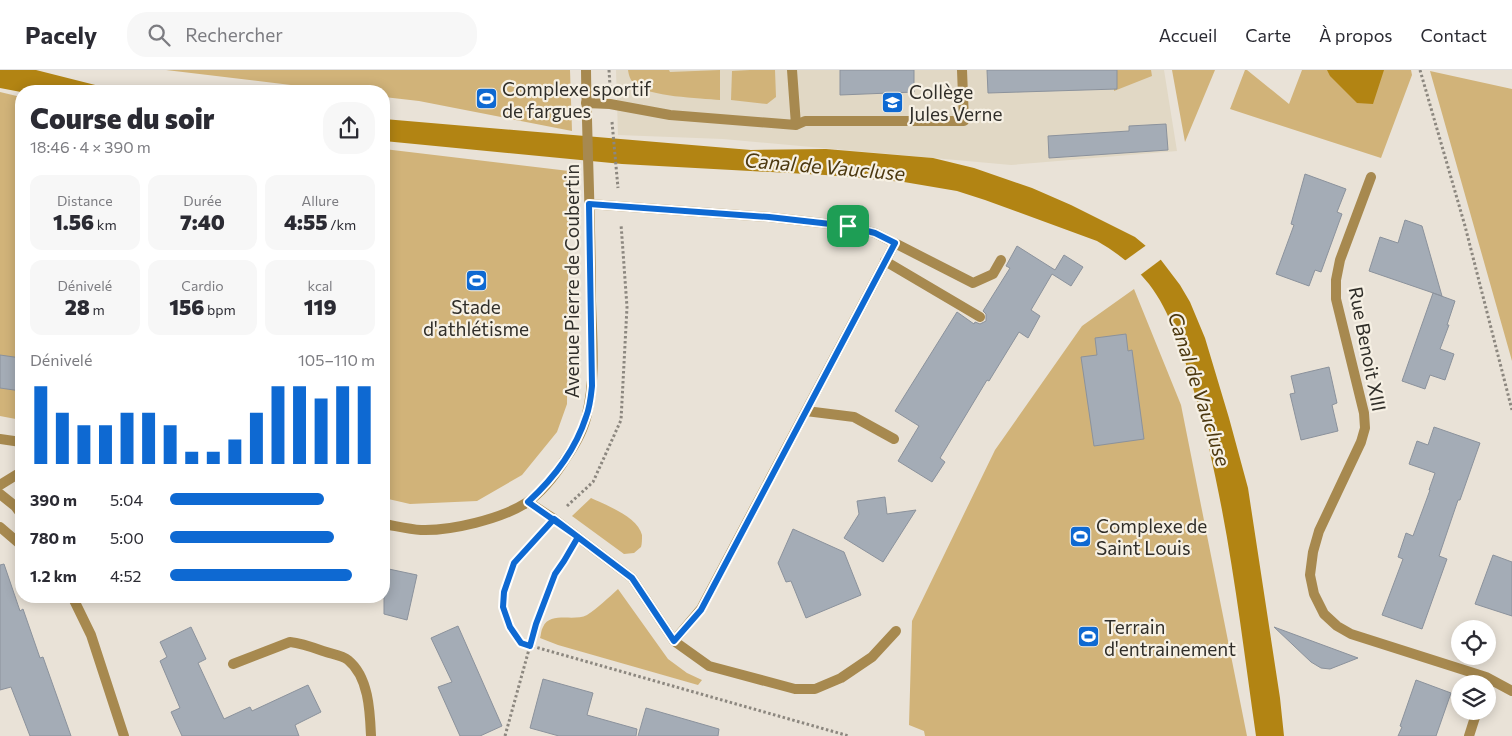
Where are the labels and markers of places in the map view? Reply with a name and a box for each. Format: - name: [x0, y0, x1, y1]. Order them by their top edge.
- place label: Complexe sportif de fargues: [502, 77, 652, 122]
- place label: Collège Jules Verne: [909, 80, 1003, 125]
- sports icon: Complexe sportif de fargues: [474, 87, 498, 111]
- school or university icon: Collège Jules Verne: [881, 90, 905, 114]
- pin: [827, 205, 869, 247]
- sports icon: Stade d'athlétisme: [464, 268, 488, 292]
- place label: Stade d'athlétisme: [423, 295, 529, 340]
- place label: Complexe de Saint Louis: [1096, 514, 1207, 559]
- sports icon: Complexe de Saint Louis: [1068, 524, 1092, 548]
- place label: Terrain d'entrainement: [1104, 615, 1236, 660]
- sports icon: Terrain d'entrainement: [1076, 625, 1100, 649]

